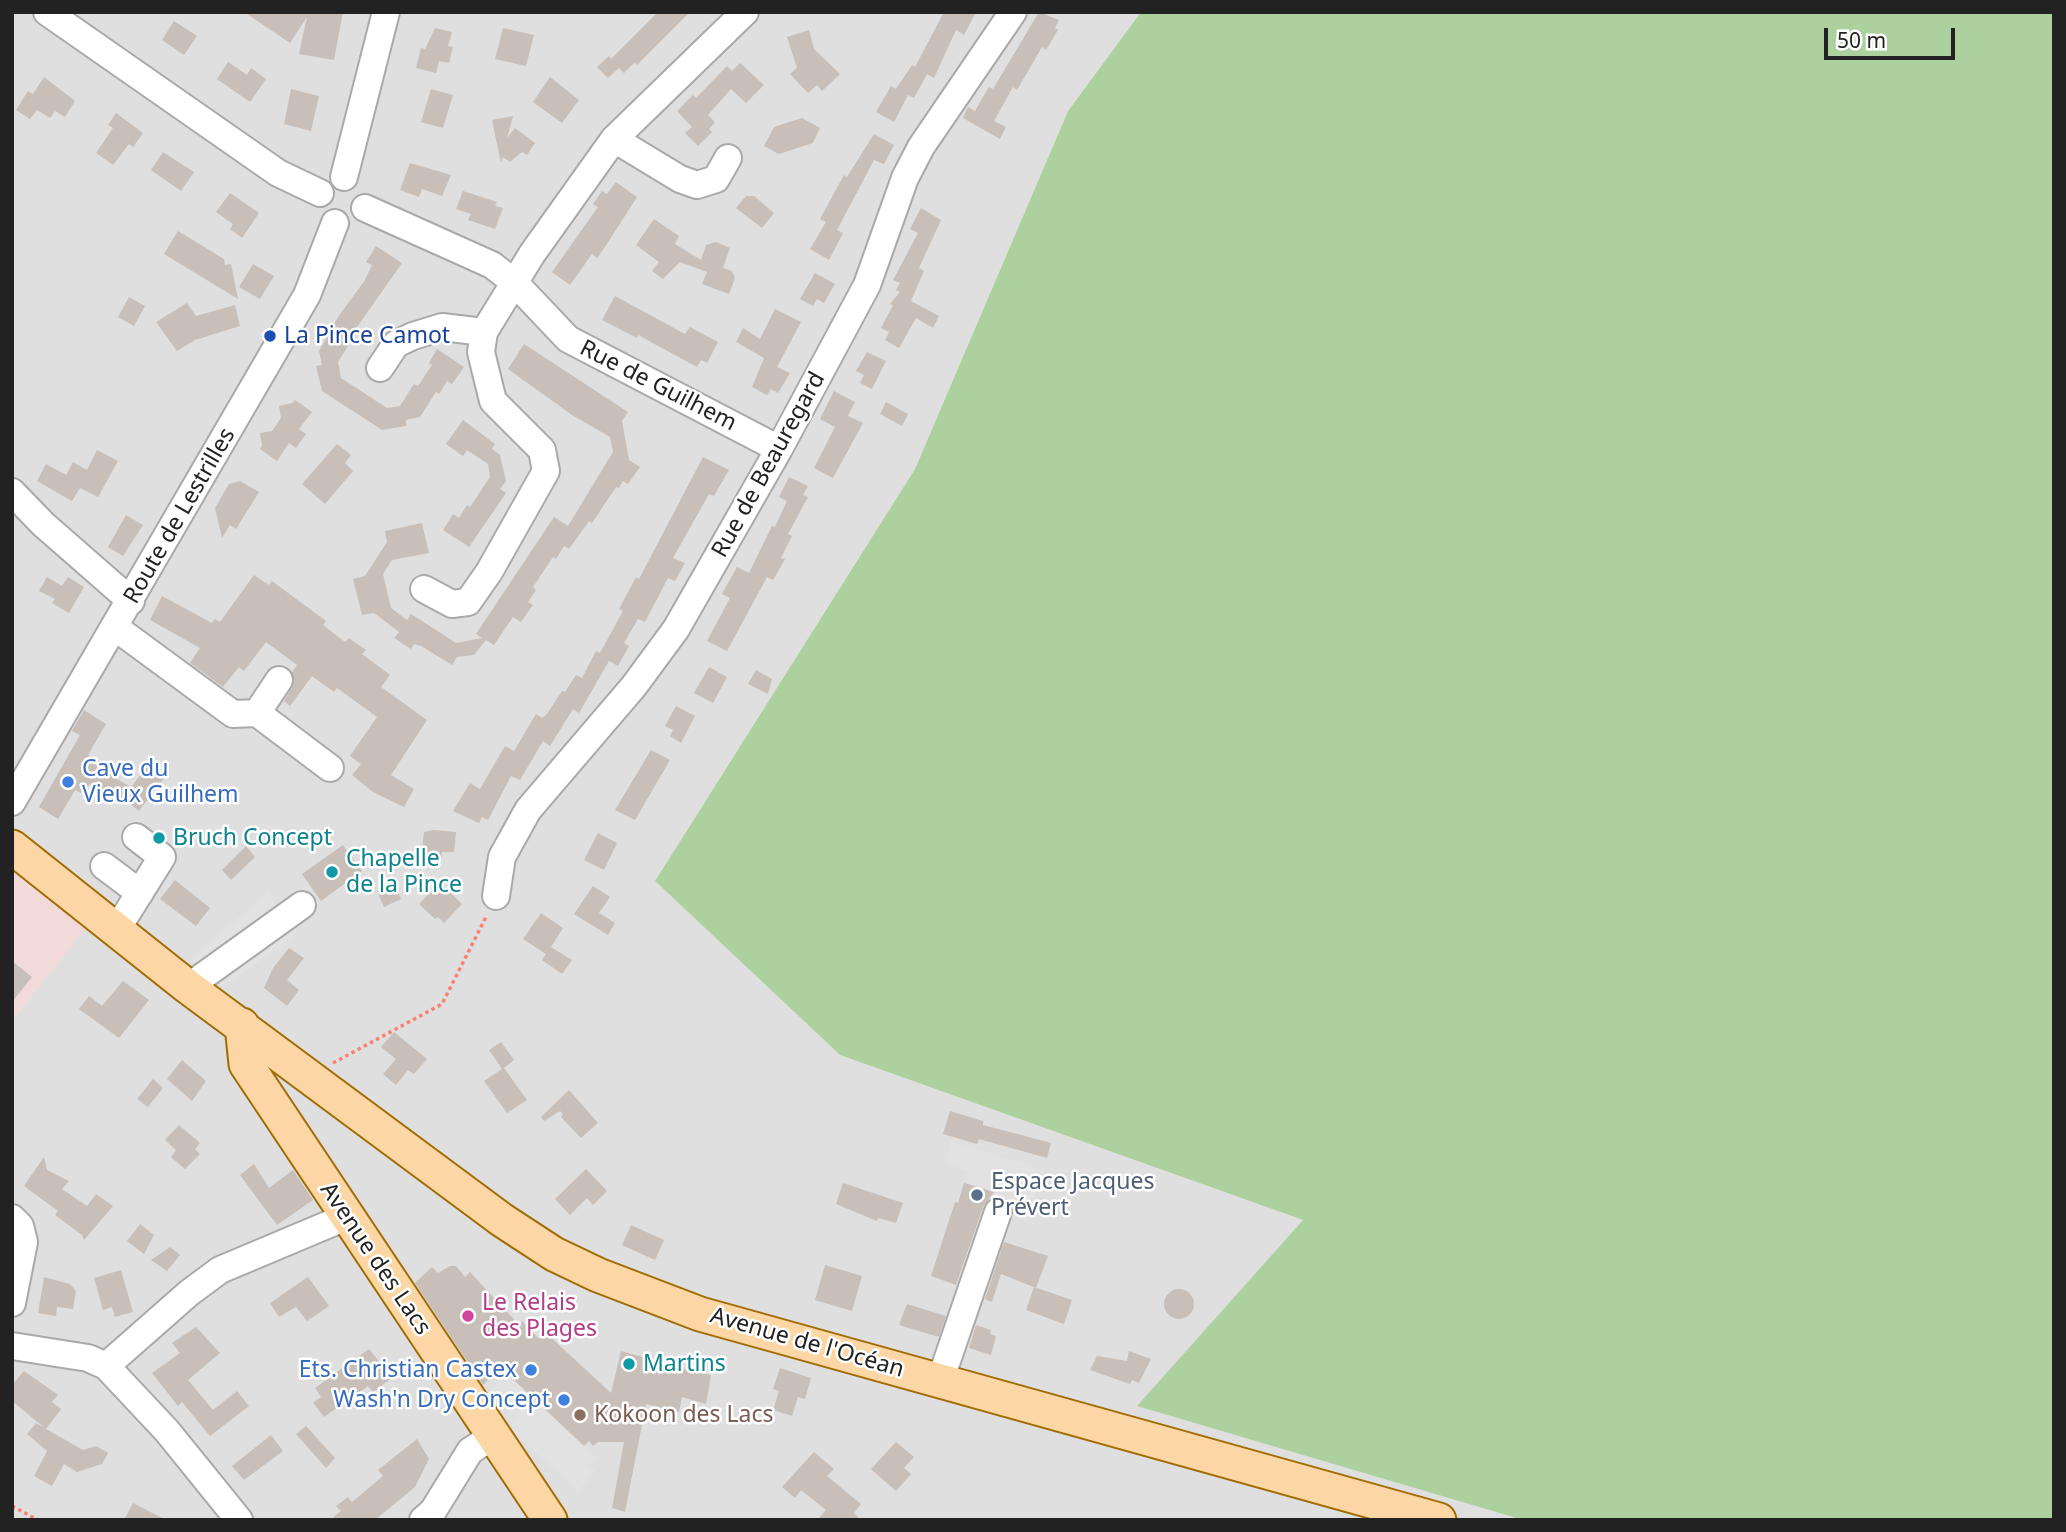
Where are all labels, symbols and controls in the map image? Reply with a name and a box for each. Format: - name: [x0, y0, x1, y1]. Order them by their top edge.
- scale bar: [1828, 14, 1959, 58]
- text: 50 m: [1837, 26, 1886, 54]
- place label: La Pince Camot: [284, 322, 450, 350]
- marker: La Pince Camot: [262, 328, 278, 344]
- street label: Rue de Guilhem: [575, 335, 741, 437]
- street label: Rue de Beauregard: [707, 367, 831, 563]
- street label: Route de Lestrilles: [118, 423, 242, 609]
- place label: Cave du Vieux Guilhem: [82, 755, 239, 809]
- marker: Cave du Vieux Guilhem: [60, 774, 76, 790]
- place label: Bruch Concept: [173, 824, 332, 852]
- marker: Bruch Concept: [151, 830, 167, 846]
- place label: Chapelle de la Pince: [346, 845, 462, 899]
- marker: Chapelle de la Pince: [324, 864, 340, 880]
- place label: Espace Jacques Prévert: [991, 1168, 1154, 1222]
- street label: Avenue des Lacs: [314, 1178, 436, 1340]
- marker: Espace Jacques Prévert: [969, 1187, 985, 1203]
- place label: Le Relais des Plages: [482, 1289, 597, 1343]
- street label: Avenue de l'Océan: [707, 1302, 907, 1384]
- marker: Le Relais des Plages: [460, 1308, 476, 1324]
- place label: Martins: [643, 1350, 726, 1378]
- place label: Ets. Christian Castex: [299, 1356, 517, 1384]
- marker: Martins: [621, 1356, 637, 1372]
- marker: Ets. Christian Castex: [523, 1362, 539, 1378]
- place label: Wash'n Dry Concept: [333, 1386, 550, 1414]
- marker: Wash'n Dry Concept: [556, 1392, 572, 1408]
- place label: Kokoon des Lacs: [594, 1401, 774, 1429]
- marker: Kokoon des Lacs: [572, 1407, 588, 1423]

